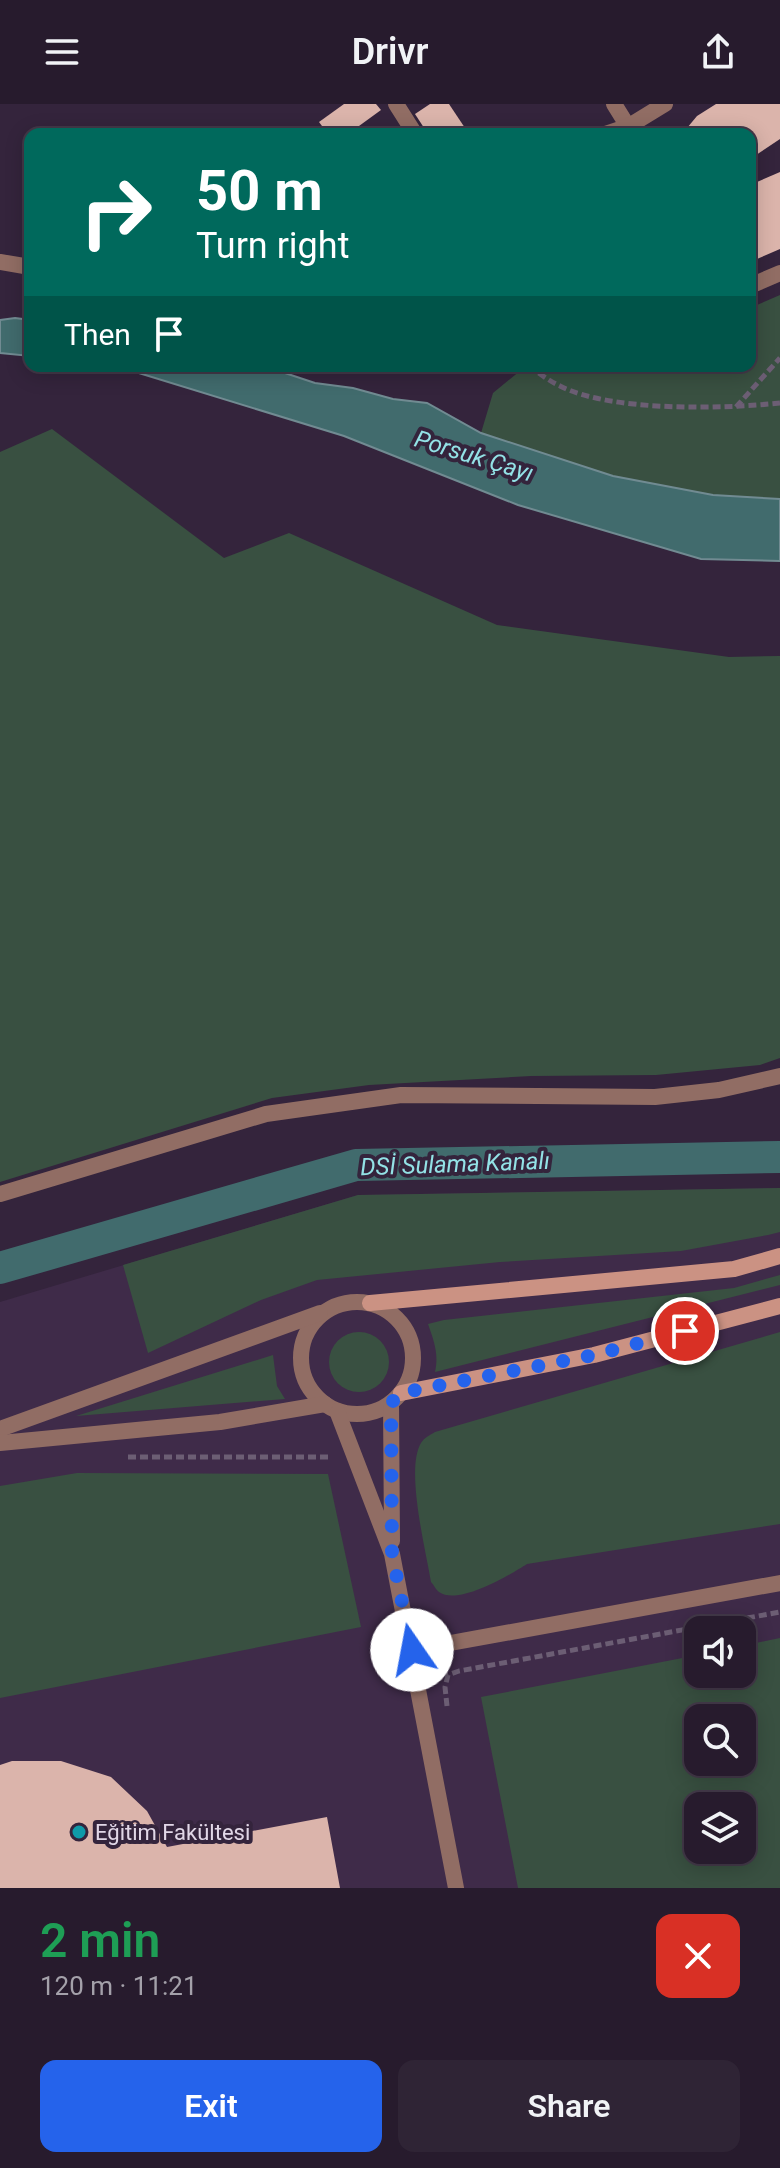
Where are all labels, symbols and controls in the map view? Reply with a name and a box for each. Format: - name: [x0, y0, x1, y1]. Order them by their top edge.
- icon: menu: [40, 30, 84, 74]
- icon: share: [696, 30, 740, 74]
- text: Drivr: [352, 31, 428, 73]
- text: 50 m: [196, 158, 323, 224]
- icon: right: [64, 160, 168, 264]
- text: Turn right: [196, 225, 349, 267]
- icon: arrive: [147, 312, 191, 356]
- text: Then: [64, 317, 131, 352]
- water label: Porsuk Çayı: [411, 425, 537, 487]
- water label: DSİ Sulama Kanalı: [360, 1147, 550, 1181]
- pin: [651, 1297, 719, 1365]
- icon: arrive: [663, 1309, 707, 1353]
- position arrow: [370, 1608, 454, 1692]
- map controls: [684, 1616, 756, 1864]
- button: sound: [684, 1616, 756, 1688]
- button: search: [684, 1704, 756, 1776]
- button: layers: [684, 1792, 756, 1864]
- place label: Eğitim Fakültesi: [95, 1820, 250, 1845]
- marker: Eğitim Fakültesi: [70, 1823, 88, 1841]
- text: 2 min: [40, 1912, 160, 1969]
- button: close: [656, 1914, 740, 1998]
- text: 120 m · 11:21: [40, 1971, 198, 2001]
- button: Exit: [40, 2060, 382, 2152]
- button: Share: [398, 2060, 740, 2152]

